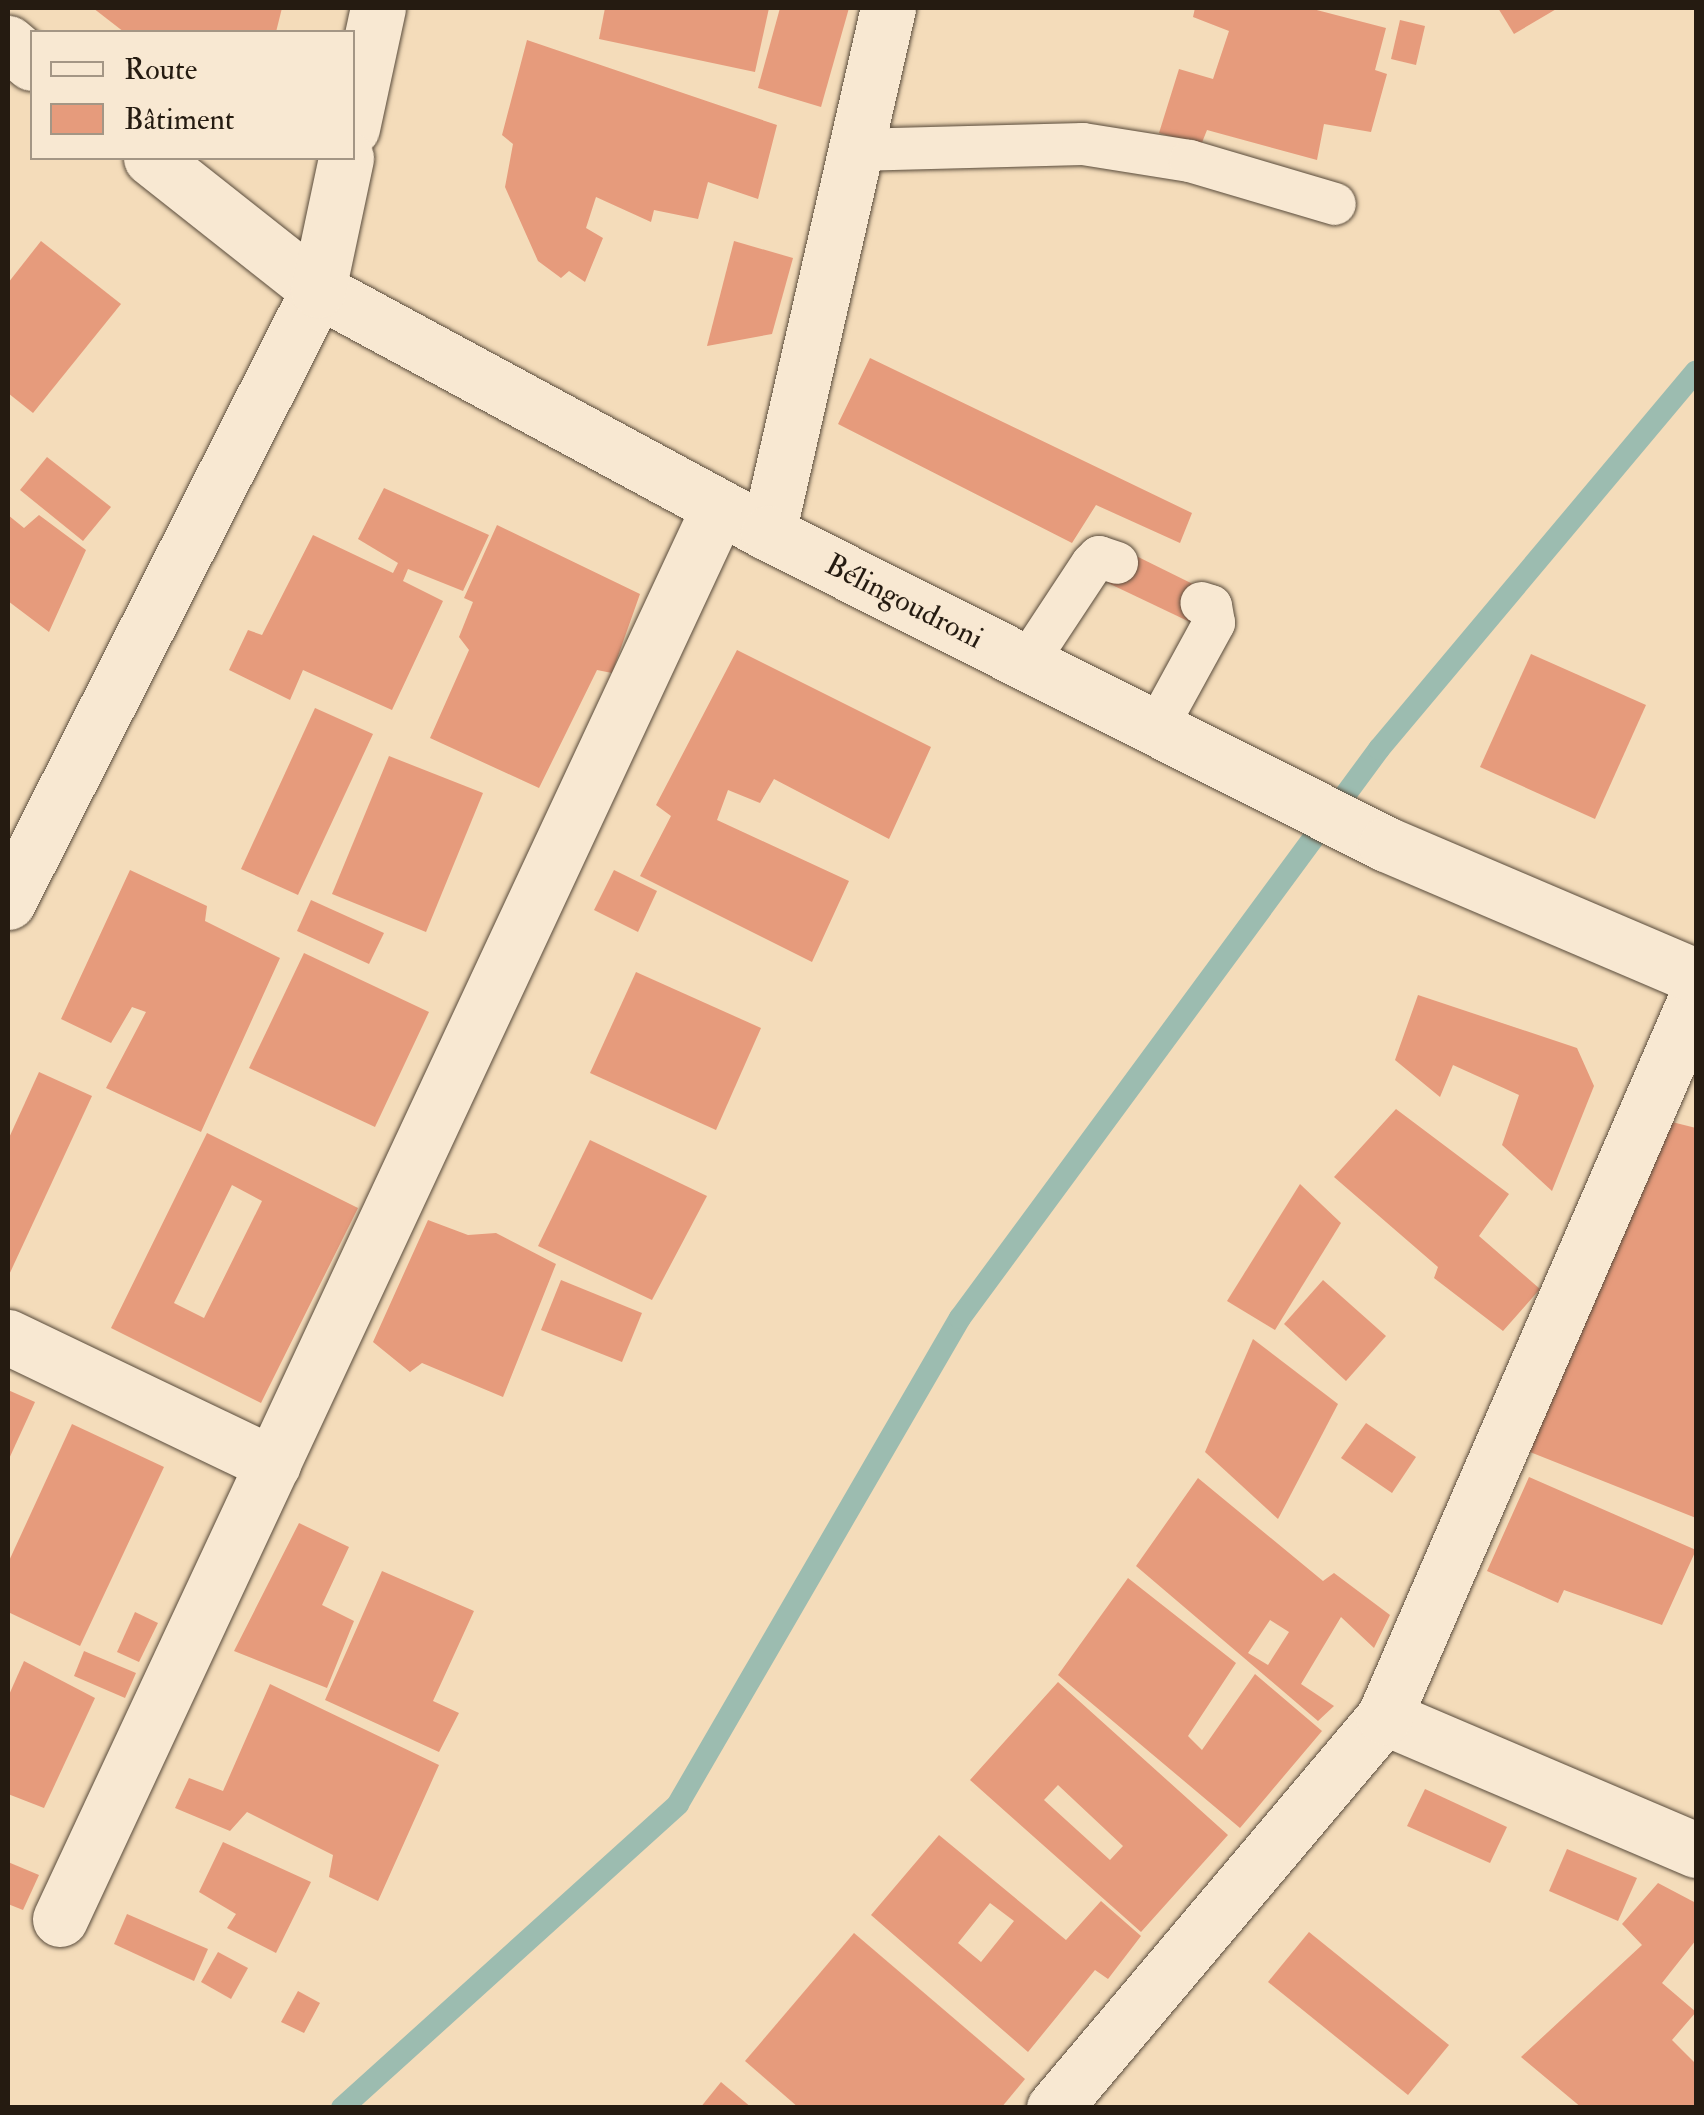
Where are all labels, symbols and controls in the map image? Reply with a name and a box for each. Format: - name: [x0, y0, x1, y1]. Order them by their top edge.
- legend: [30, 30, 355, 160]
- text: Route: [124, 51, 197, 88]
- text: Bâtiment: [124, 101, 234, 138]
- street label: Bélingoudroni: [819, 547, 989, 657]

